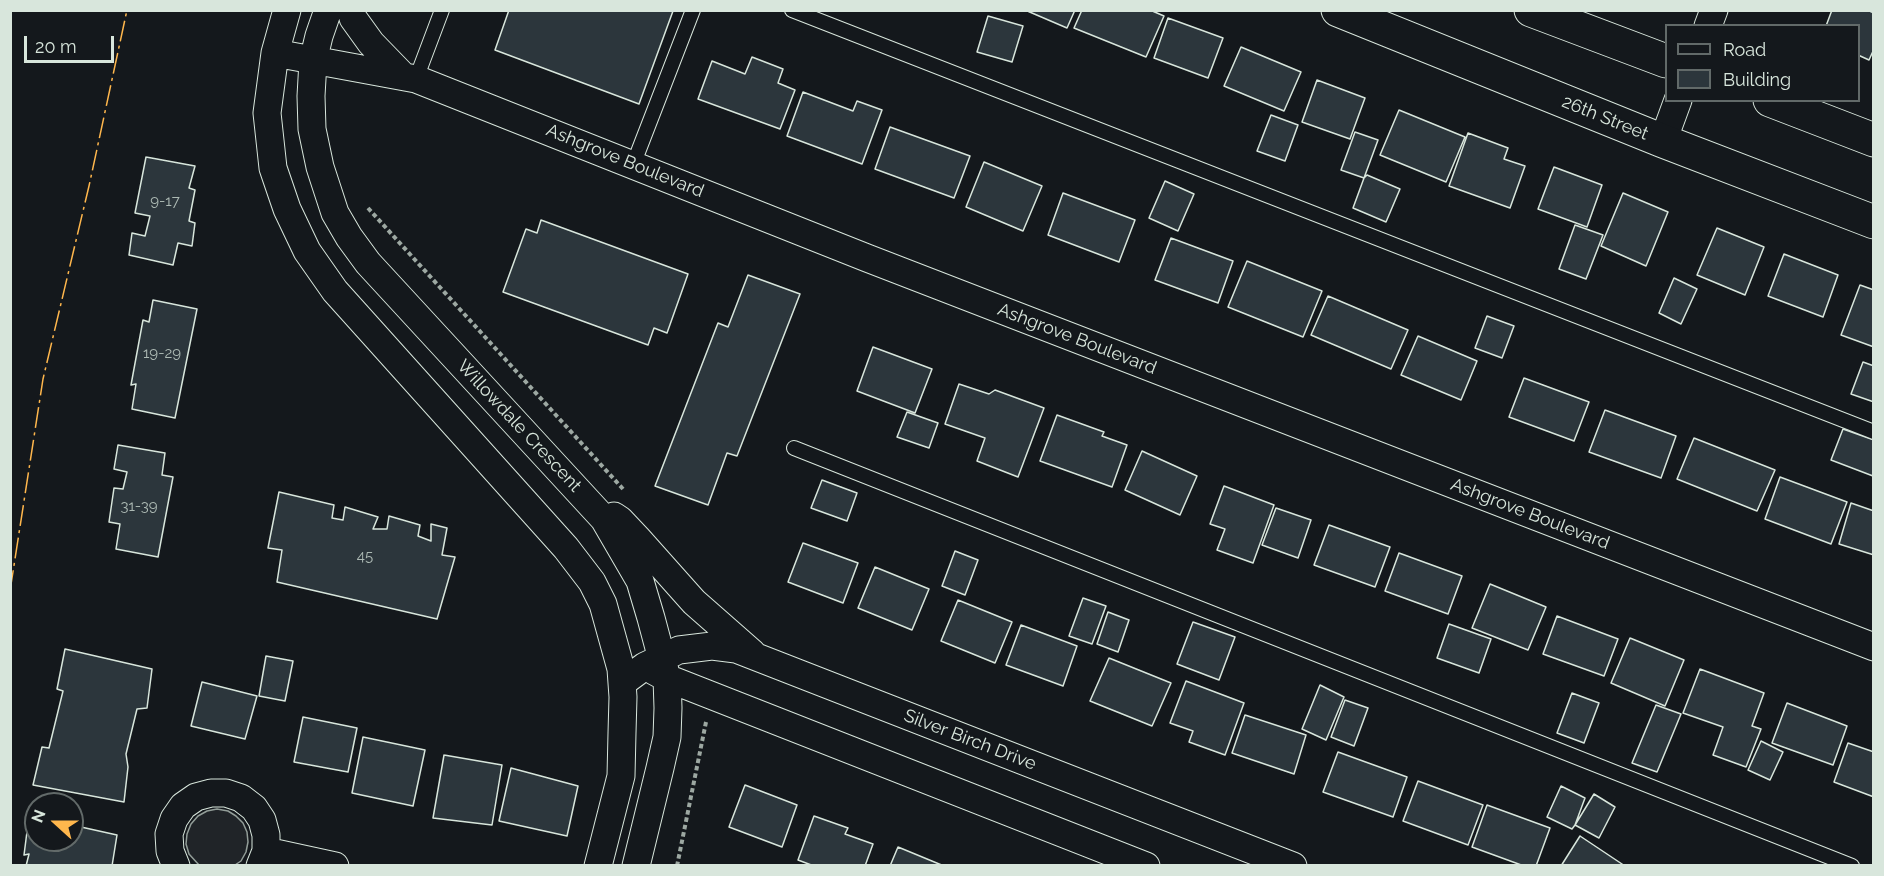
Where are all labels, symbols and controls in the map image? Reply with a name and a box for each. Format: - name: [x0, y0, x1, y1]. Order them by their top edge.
- scale bar: [27, 24, 117, 62]
- legend: [1665, 24, 1860, 102]
- text: 20 m: [35, 36, 77, 57]
- text: Road: [1723, 39, 1766, 60]
- text: Building: [1723, 69, 1791, 90]
- street label: 26th Street: [1559, 91, 1651, 145]
- street label: Ashgrove Boulevard: [543, 119, 707, 203]
- house number: 9-17: [150, 192, 180, 210]
- street label: Ashgrove Boulevard: [995, 299, 1159, 379]
- house number: 19-29: [143, 344, 181, 362]
- street label: Willowdale Crescent: [452, 355, 586, 497]
- street label: Ashgrove Boulevard: [1448, 474, 1612, 554]
- house number: 31-39: [121, 497, 157, 515]
- house number: 45: [357, 547, 373, 565]
- street label: Silver Birch Drive: [901, 705, 1039, 775]
- north arrow: [24, 792, 84, 852]
- text: N: [28, 807, 50, 825]

